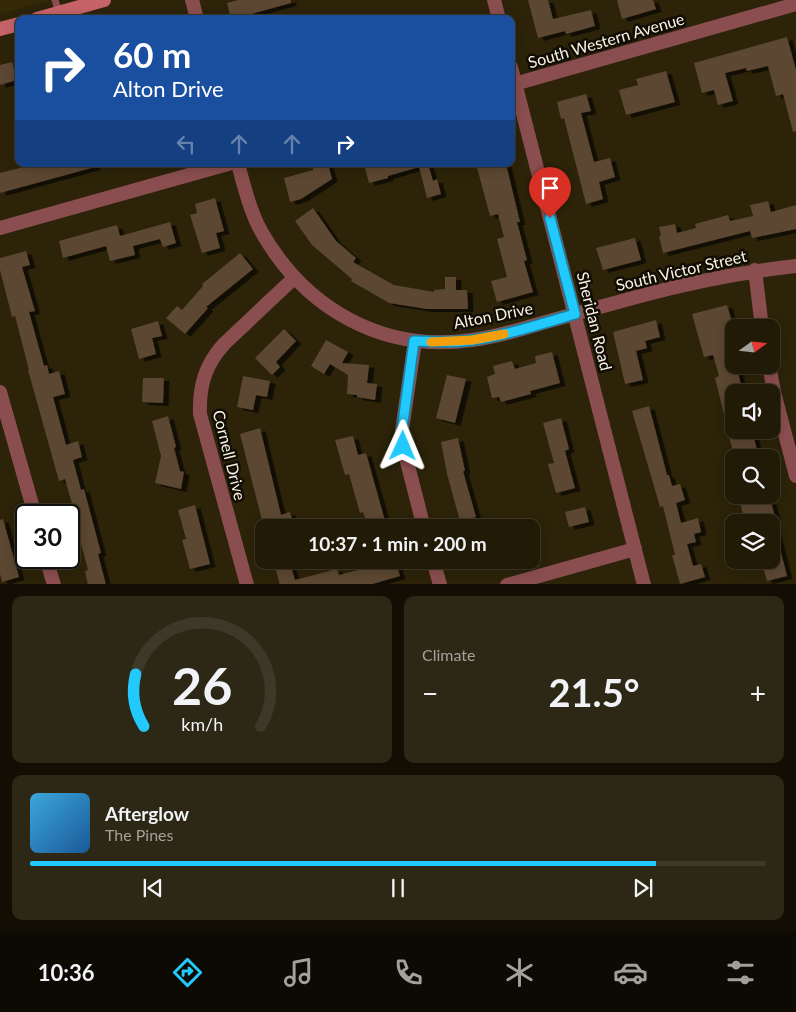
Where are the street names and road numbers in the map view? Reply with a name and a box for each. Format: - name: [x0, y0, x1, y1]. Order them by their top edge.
- street label: South Western Avenue: [526, 9, 686, 71]
- street label: South Victor Street: [614, 246, 748, 294]
- street label: Sheridan Road: [574, 270, 616, 372]
- street label: Alton Drive: [452, 298, 534, 332]
- street label: Cornell Drive: [210, 408, 250, 502]

